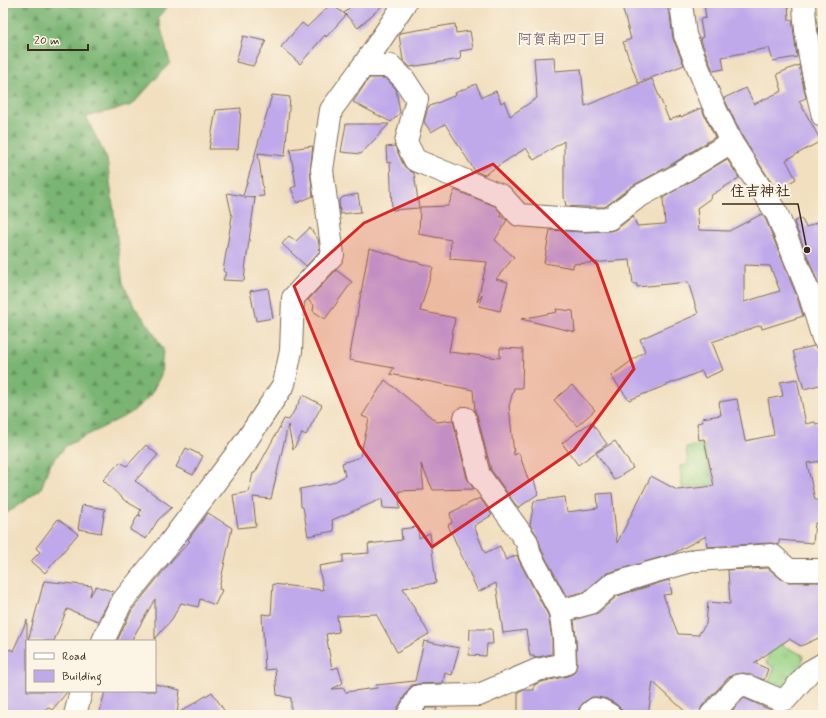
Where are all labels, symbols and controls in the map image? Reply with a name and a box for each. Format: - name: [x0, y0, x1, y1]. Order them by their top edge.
- scale bar: [28, 26, 88, 52]
- district label: 阿賀南四丁目: [517, 30, 607, 50]
- text: 20 m: [34, 33, 60, 49]
- callout: 住吉神社: [722, 177, 798, 204]
- text: 住吉神社: [730, 182, 790, 202]
- legend: [26, 640, 156, 692]
- text: Road: [62, 649, 86, 665]
- text: Building: [62, 669, 102, 686]

